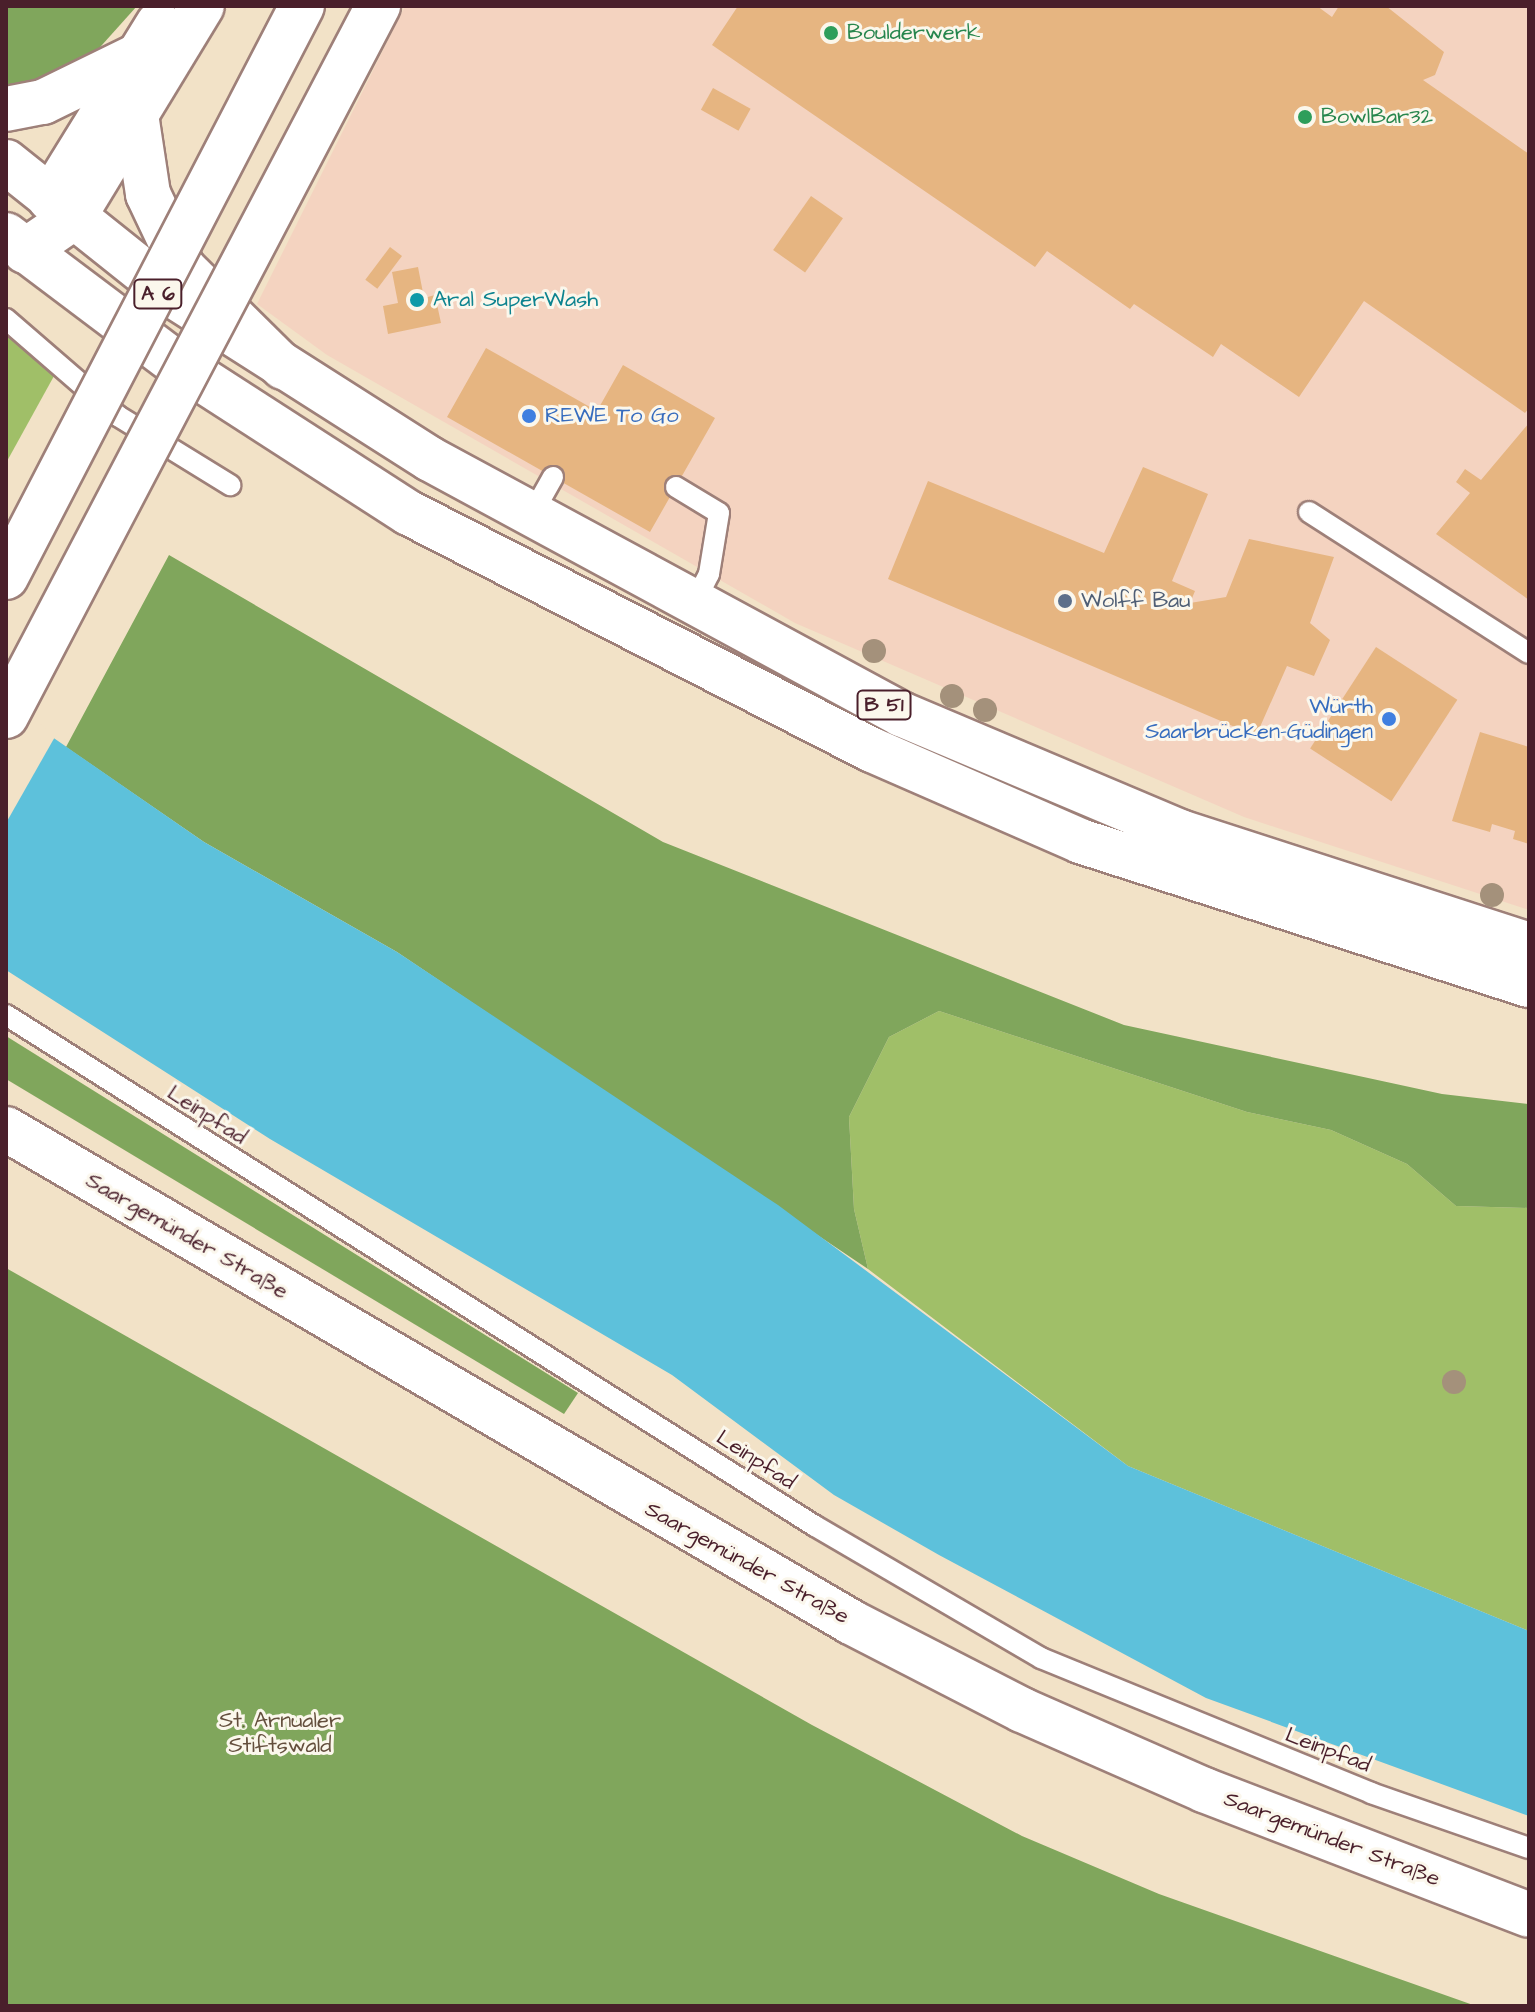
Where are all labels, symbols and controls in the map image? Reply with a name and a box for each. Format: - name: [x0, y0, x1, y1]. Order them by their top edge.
- place label: Boulderwerk: [847, 20, 980, 46]
- marker: Boulderwerk: [822, 24, 840, 42]
- place label: BowlBar32: [1321, 104, 1433, 130]
- marker: BowlBar32: [1296, 108, 1314, 126]
- road number: A 6: [132, 278, 184, 310]
- place label: Aral SuperWash: [433, 287, 598, 313]
- marker: Aral SuperWash: [408, 291, 426, 309]
- place label: REWE To Go: [545, 403, 679, 429]
- marker: REWE To Go: [520, 407, 538, 425]
- place label: Wolff Bau: [1081, 588, 1190, 614]
- marker: Wolff Bau: [1056, 592, 1074, 610]
- road number: B 51: [856, 689, 912, 721]
- place label: Würth Saarbrücken-Güdingen: [1145, 693, 1373, 744]
- marker: Würth Saarbrücken-Güdingen: [1380, 710, 1398, 728]
- street label: Leinpfad: [162, 1080, 252, 1150]
- street label: Saargemünder Straße: [81, 1167, 293, 1305]
- street label: Leinpfad: [711, 1425, 801, 1495]
- street label: Saargemünder Straße: [640, 1496, 854, 1630]
- park label: St. Arnualer Stiftswald: [219, 1707, 341, 1758]
- street label: Leinpfad: [1282, 1722, 1374, 1778]
- street label: Saargemünder Straße: [1220, 1786, 1444, 1892]

